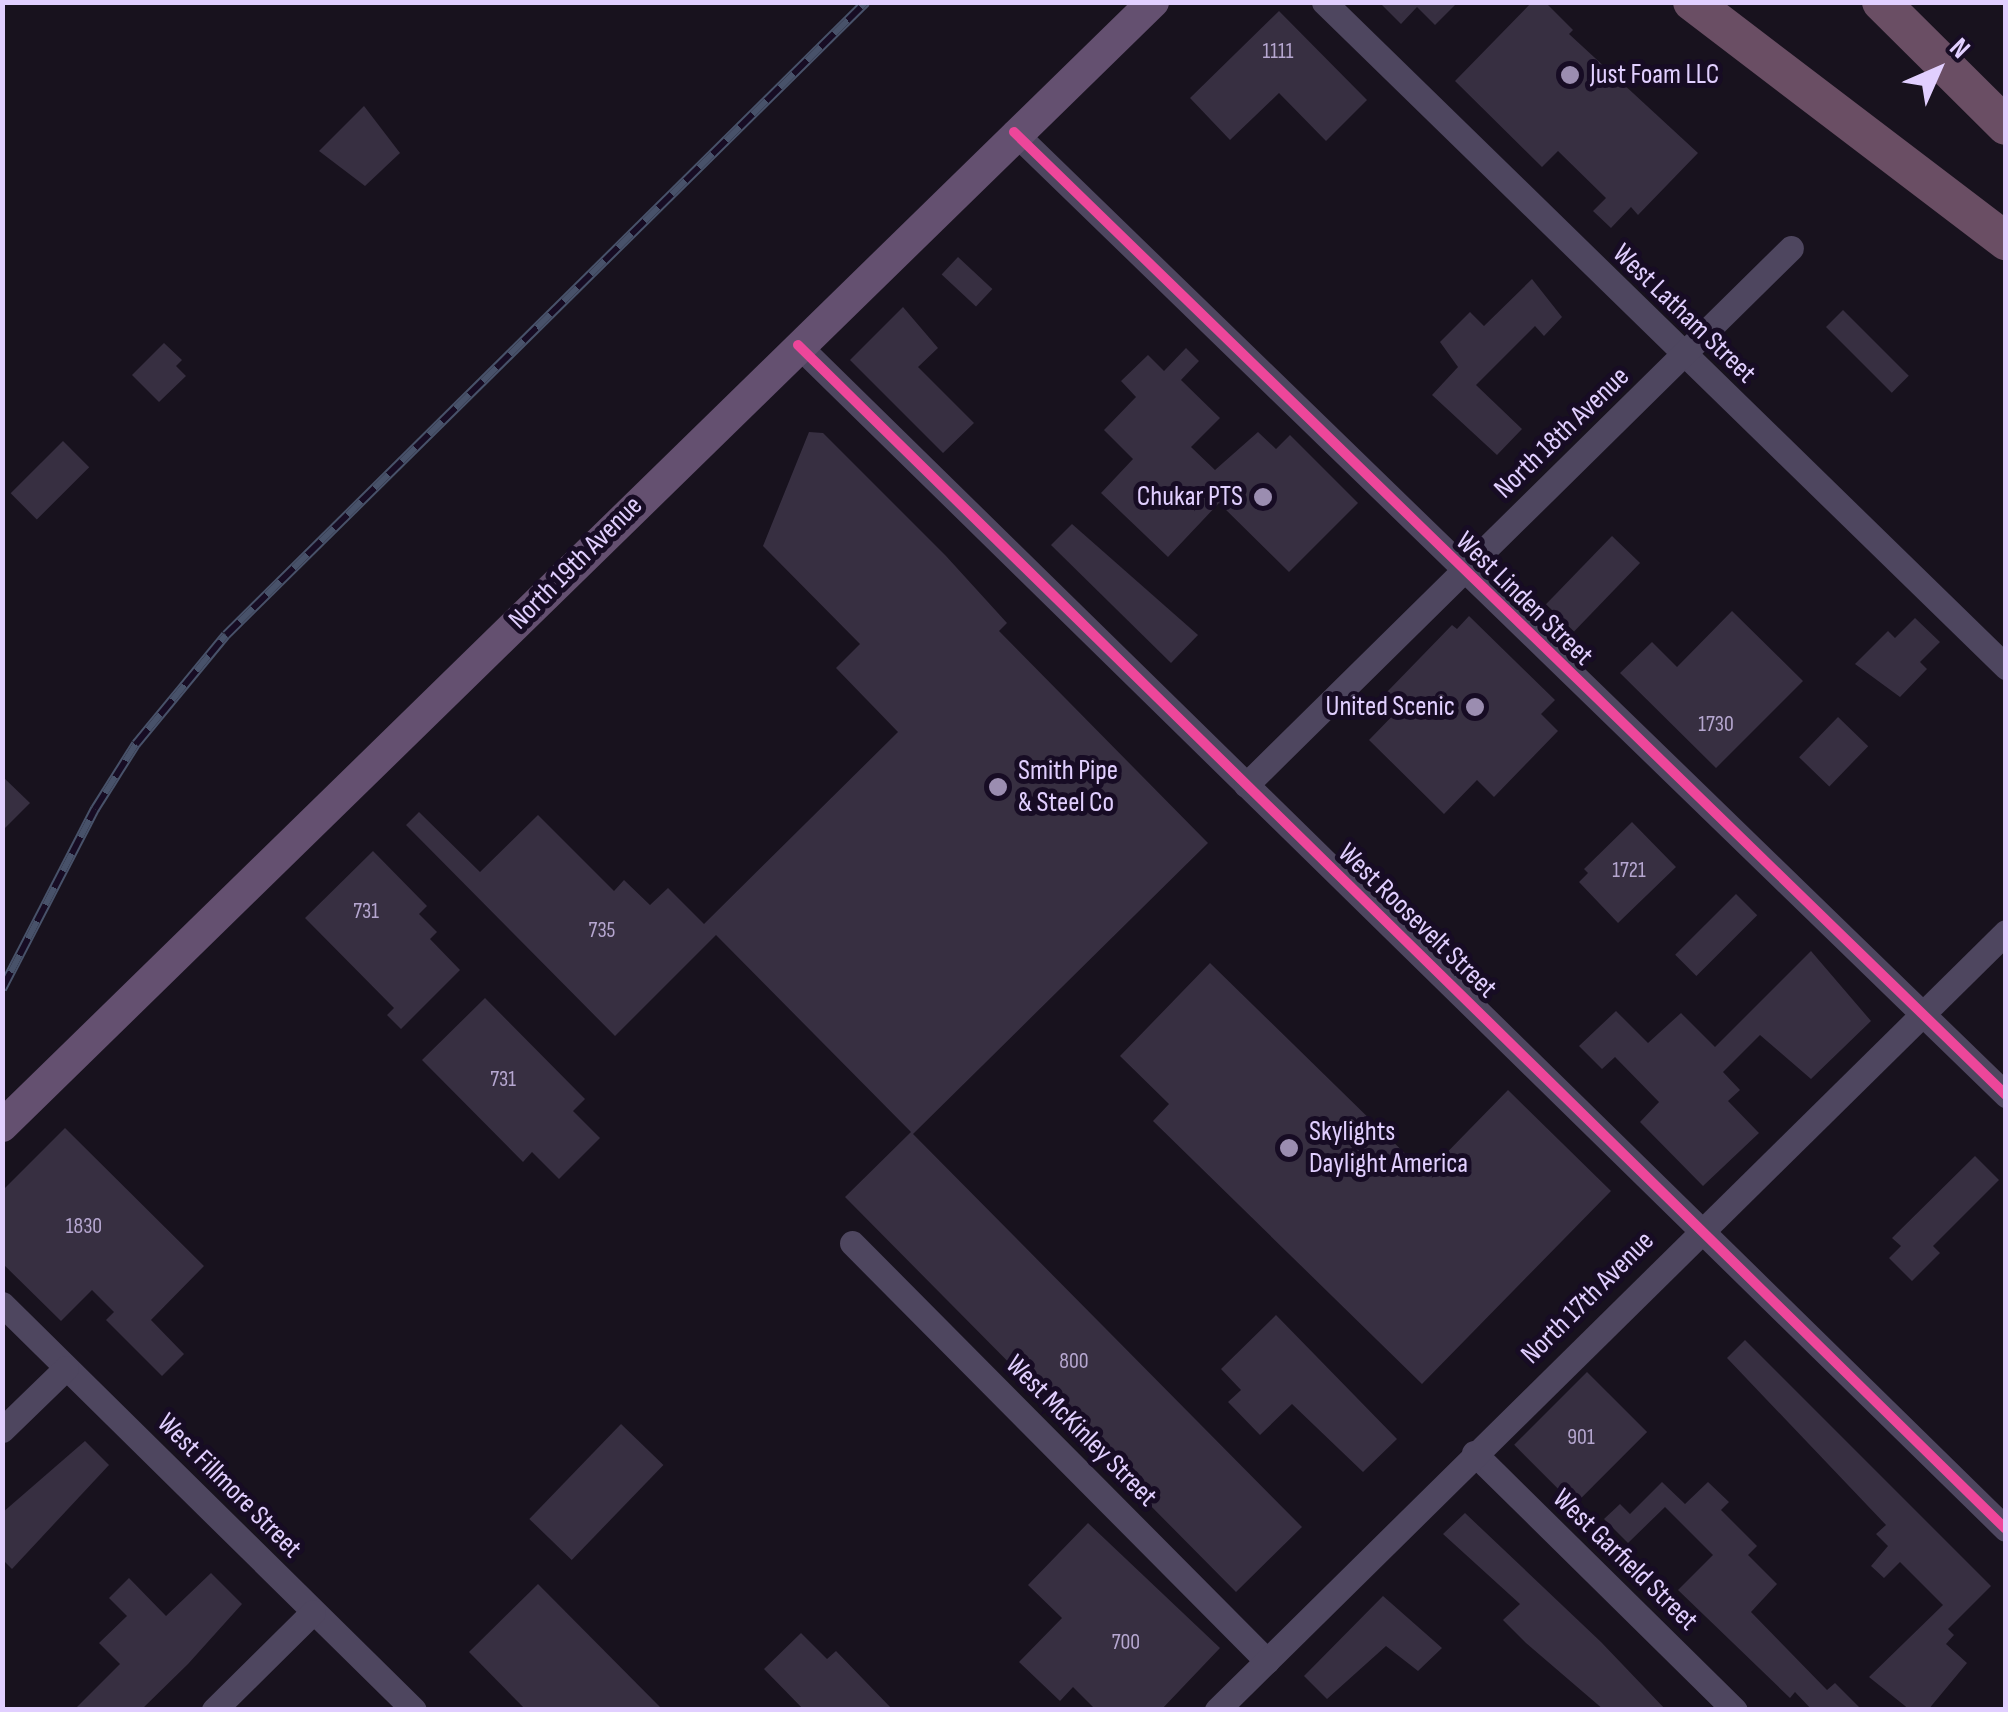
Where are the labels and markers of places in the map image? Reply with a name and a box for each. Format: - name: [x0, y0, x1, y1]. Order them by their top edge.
- place label: Just Foam LLC: [1590, 58, 1719, 92]
- marker: Just Foam LLC: [1559, 64, 1581, 86]
- place label: Chukar PTS: [1137, 480, 1243, 514]
- marker: Chukar PTS: [1252, 486, 1274, 508]
- place label: United Scenic: [1326, 690, 1455, 724]
- marker: United Scenic: [1464, 696, 1486, 718]
- place label: Smith Pipe & Steel Co: [1018, 754, 1118, 820]
- marker: Smith Pipe & Steel Co: [987, 776, 1009, 798]
- place label: Skylights Daylight America: [1309, 1115, 1468, 1181]
- marker: Skylights Daylight America: [1278, 1137, 1300, 1159]

